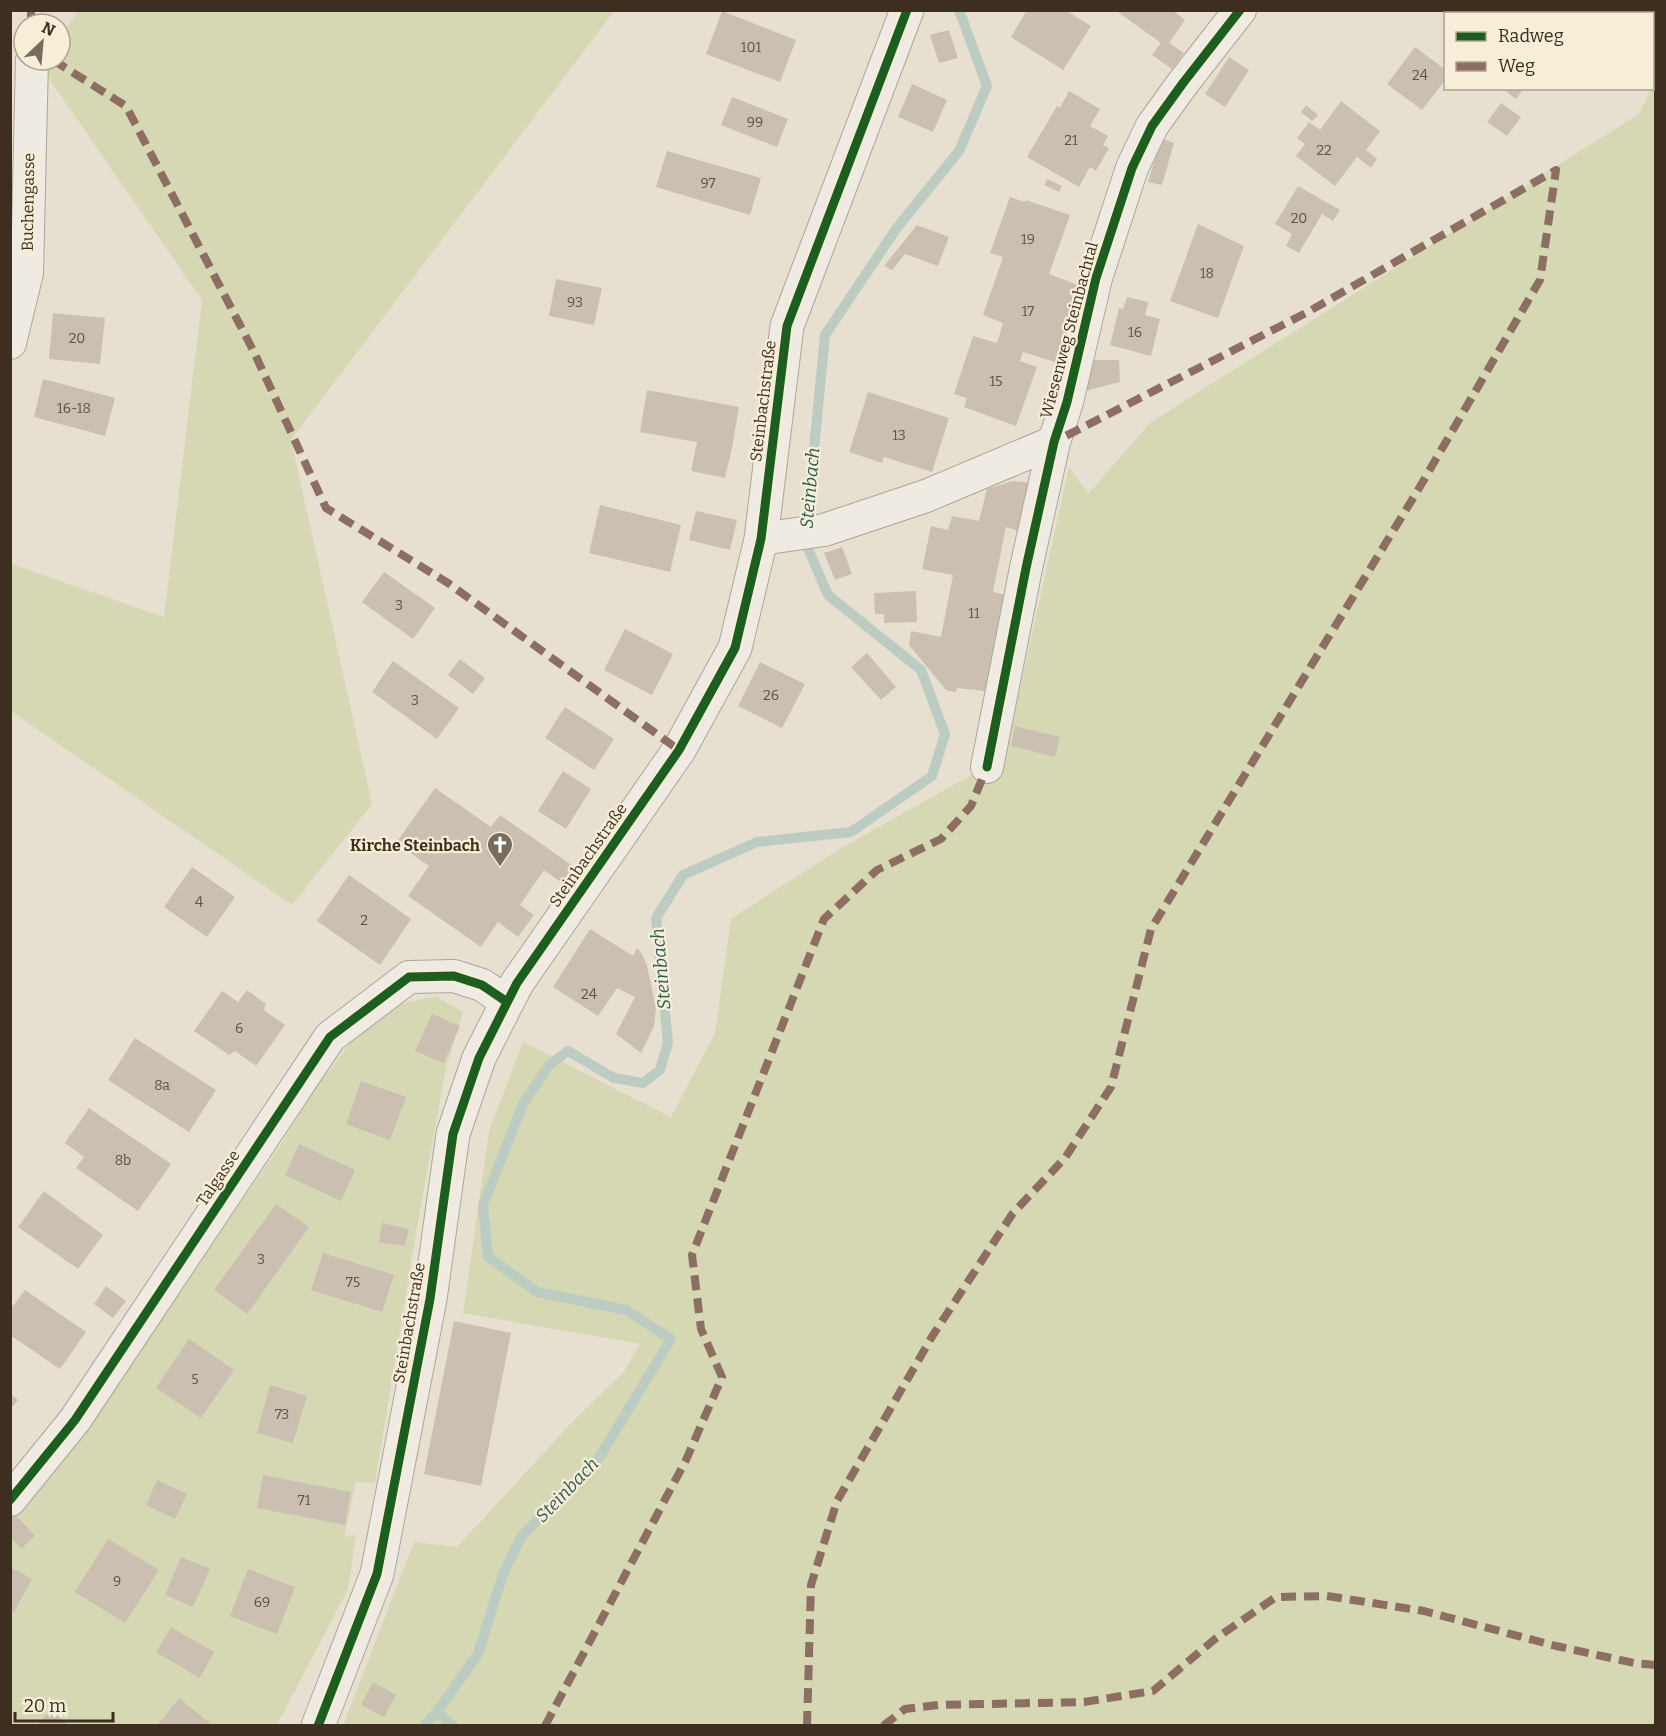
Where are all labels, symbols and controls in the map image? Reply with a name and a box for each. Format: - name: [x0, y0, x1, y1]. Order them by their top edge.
- north arrow: [12, 12, 72, 72]
- legend: [1444, 12, 1654, 90]
- text: N: [39, 18, 58, 40]
- text: Radweg: [1498, 25, 1564, 47]
- house number: 101: [741, 39, 761, 56]
- text: Weg: [1498, 55, 1535, 77]
- house number: 24: [1412, 67, 1428, 84]
- house number: 99: [747, 114, 763, 131]
- house number: 21: [1064, 132, 1078, 149]
- house number: 22: [1316, 142, 1332, 159]
- street label: Buchengasse: [18, 153, 38, 251]
- house number: 97: [700, 175, 716, 192]
- house number: 20: [1291, 210, 1307, 227]
- house number: 19: [1021, 231, 1035, 248]
- street label: Wiesenweg Steinbachtal: [1036, 239, 1102, 420]
- house number: 18: [1200, 265, 1214, 282]
- house number: 93: [567, 294, 583, 311]
- house number: 17: [1022, 303, 1034, 320]
- house number: 16: [1128, 324, 1142, 341]
- house number: 20: [69, 330, 85, 347]
- street label: Steinbachstraße: [746, 339, 780, 463]
- house number: 15: [989, 373, 1003, 390]
- house number: 16-18: [57, 400, 91, 417]
- house number: 13: [892, 427, 906, 444]
- water label: Steinbach: [796, 447, 824, 529]
- house number: 3: [395, 597, 403, 614]
- house number: 11: [968, 605, 980, 622]
- house number: 26: [763, 687, 779, 704]
- house number: 3: [411, 692, 419, 709]
- street label: Steinbachstraße: [545, 799, 631, 911]
- church icon: Kirche Steinbach: [485, 830, 515, 868]
- place label: Kirche Steinbach: [350, 836, 480, 855]
- house number: 4: [195, 894, 203, 911]
- house number: 2: [360, 912, 368, 929]
- water label: Steinbach: [647, 928, 675, 1010]
- house number: 24: [581, 986, 597, 1003]
- house number: 6: [235, 1020, 243, 1037]
- house number: 8a: [154, 1077, 170, 1094]
- street label: Talgasse: [192, 1146, 244, 1210]
- house number: 8b: [115, 1152, 131, 1169]
- house number: 3: [257, 1251, 265, 1268]
- street label: Steinbachstraße: [389, 1261, 429, 1385]
- house number: 75: [346, 1274, 360, 1291]
- house number: 5: [191, 1371, 199, 1388]
- house number: 73: [275, 1406, 289, 1423]
- water label: Steinbach: [531, 1453, 603, 1527]
- house number: 71: [298, 1492, 311, 1509]
- house number: 9: [113, 1573, 121, 1590]
- house number: 69: [254, 1594, 270, 1611]
- scale bar: [15, 1685, 112, 1723]
- text: 20 m: [24, 1695, 66, 1717]

